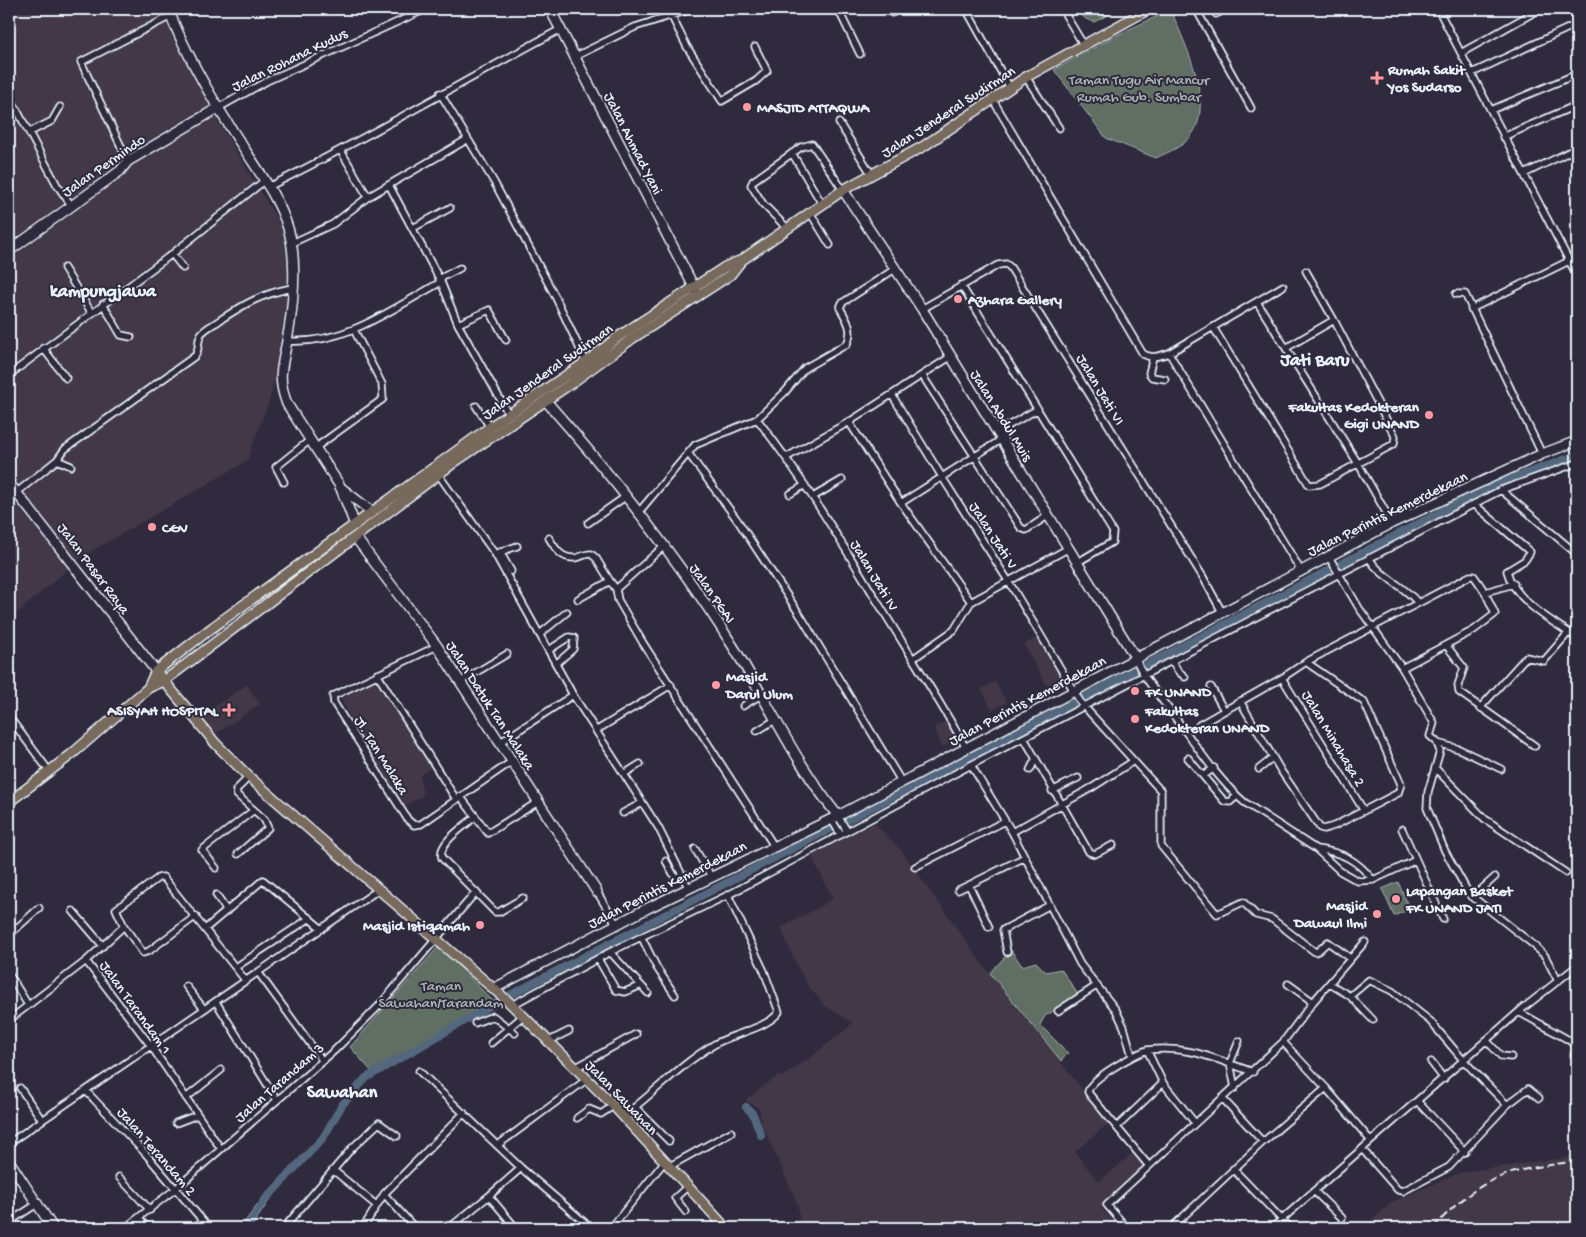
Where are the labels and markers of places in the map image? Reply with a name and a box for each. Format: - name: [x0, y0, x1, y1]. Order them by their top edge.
- place label: Rumah Sakit Yos Sudarso: [1386, 62, 1467, 97]
- marker: Rumah Sakit Yos Sudarso: [1370, 71, 1384, 85]
- place label: MASJID ATTAQWA: [757, 100, 870, 118]
- marker: MASJID ATTAQWA: [741, 101, 753, 113]
- place label: Azhara Gallery: [967, 292, 1062, 310]
- marker: Azhara Gallery: [952, 293, 964, 305]
- place label: Fakultas Kedokteran Gigi UNAND: [1288, 399, 1420, 434]
- marker: Fakultas Kedokteran Gigi UNAND: [1423, 409, 1435, 421]
- place label: CGV: [161, 520, 189, 538]
- marker: CGV: [146, 521, 158, 533]
- place label: Masjid Darul Ulum: [724, 669, 793, 704]
- marker: Masjid Darul Ulum: [710, 679, 722, 691]
- place label: FK UNAND: [1144, 684, 1213, 702]
- marker: FK UNAND: [1129, 685, 1141, 697]
- place label: ASISYAH HOSPITAL: [106, 703, 219, 721]
- marker: ASISYAH HOSPITAL: [222, 703, 236, 717]
- place label: Fakultas Kedokteran UNAND: [1144, 703, 1271, 738]
- marker: Fakultas Kedokteran UNAND: [1129, 713, 1141, 725]
- place label: Lapangan Basket FK UNAND JATI: [1405, 883, 1514, 918]
- marker: Lapangan Basket FK UNAND JATI: [1390, 893, 1402, 905]
- place label: Masjid Dawaul Ilmi: [1292, 898, 1369, 933]
- marker: Masjid Dawaul Ilmi: [1371, 908, 1383, 920]
- place label: Masjid Istiqamah: [363, 918, 470, 936]
- marker: Masjid Istiqamah: [474, 919, 486, 931]

